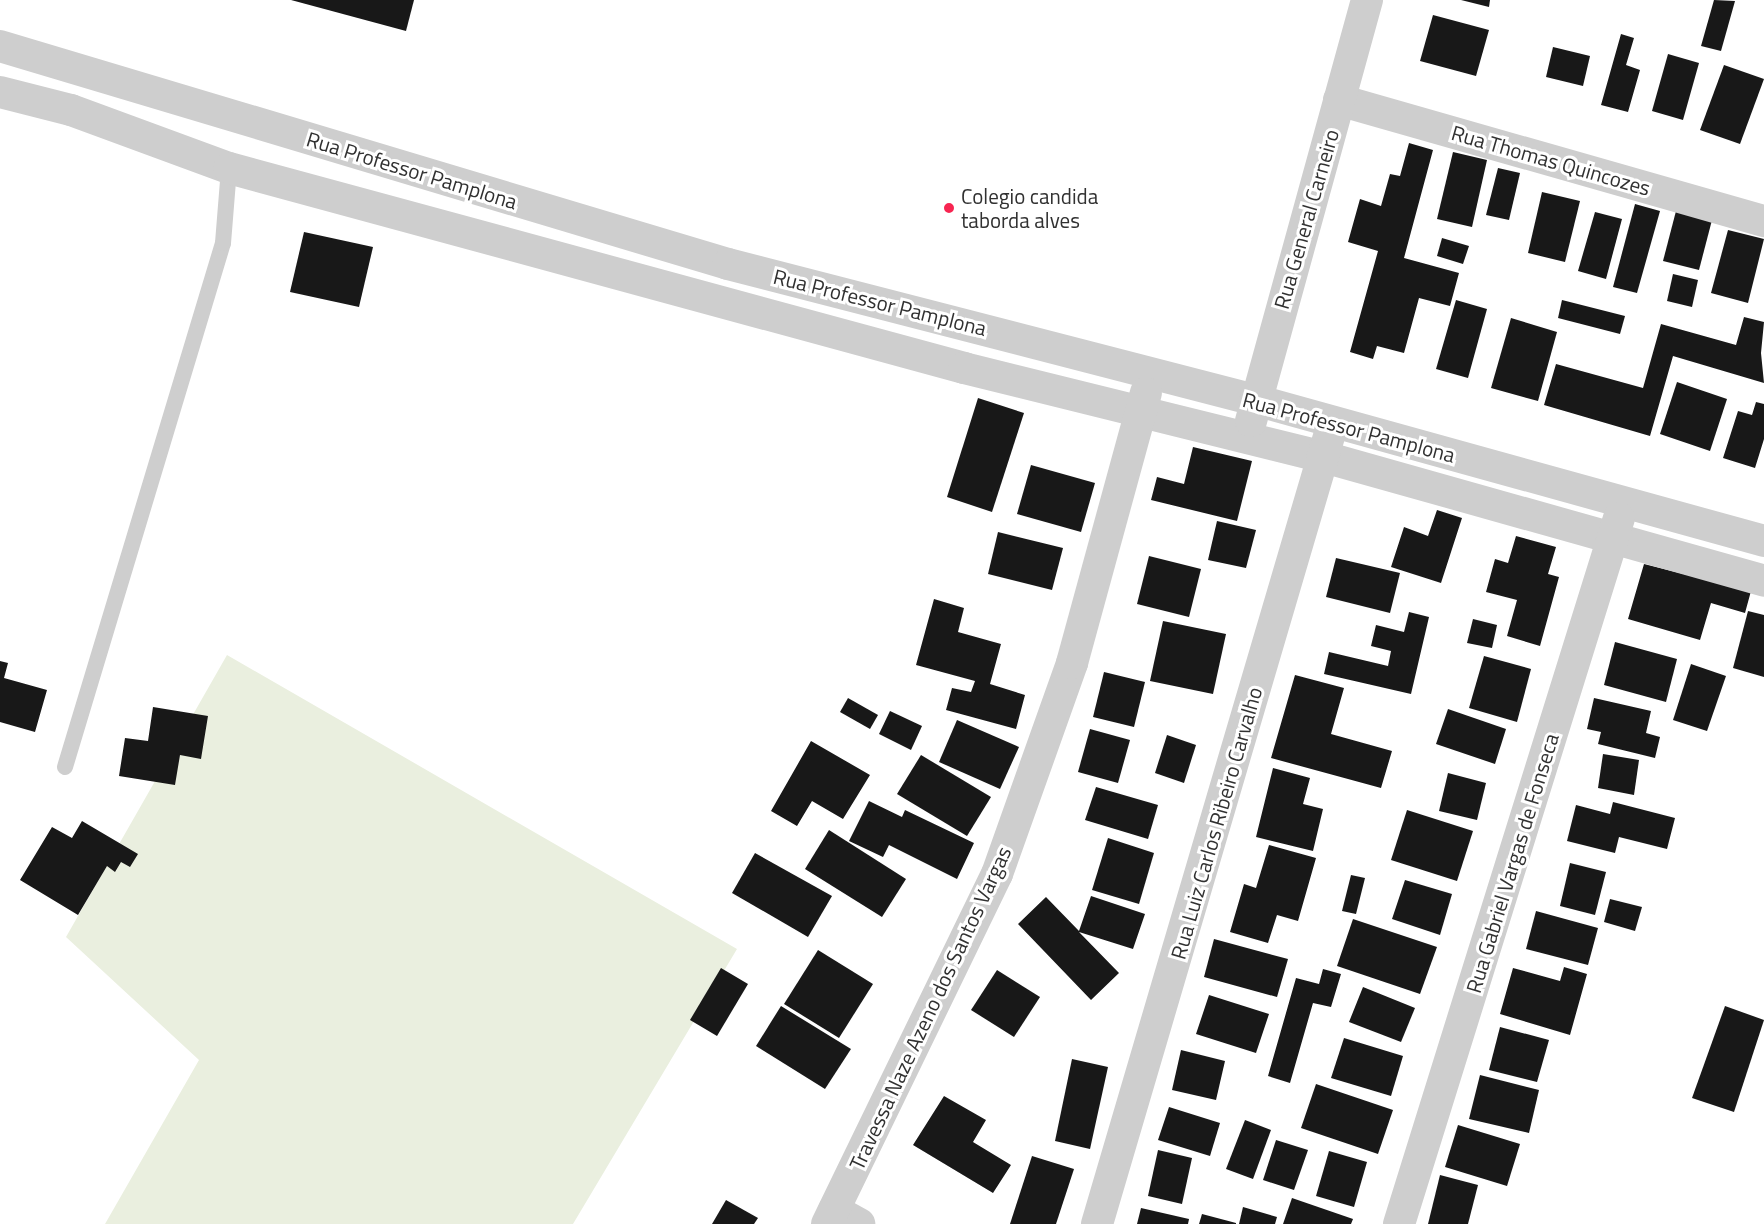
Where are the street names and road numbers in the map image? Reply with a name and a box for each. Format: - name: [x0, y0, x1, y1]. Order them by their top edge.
- street label: Rua Thomas Quincozes: [1449, 120, 1653, 200]
- street label: Rua Professor Pamplona: [304, 126, 520, 214]
- street label: Rua General Carneiro: [1268, 126, 1344, 312]
- street label: Rua Professor Pamplona: [771, 263, 989, 341]
- street label: Rua Professor Pamplona: [1240, 387, 1458, 467]
- street label: Rua Luiz Carlos Ribeiro Carvalho: [1165, 684, 1267, 962]
- street label: Rua Gabriel Vargas de Fonseca: [1460, 730, 1564, 996]
- street label: Travessa Naze Azeno dos Santos Vargas: [844, 842, 1016, 1174]

